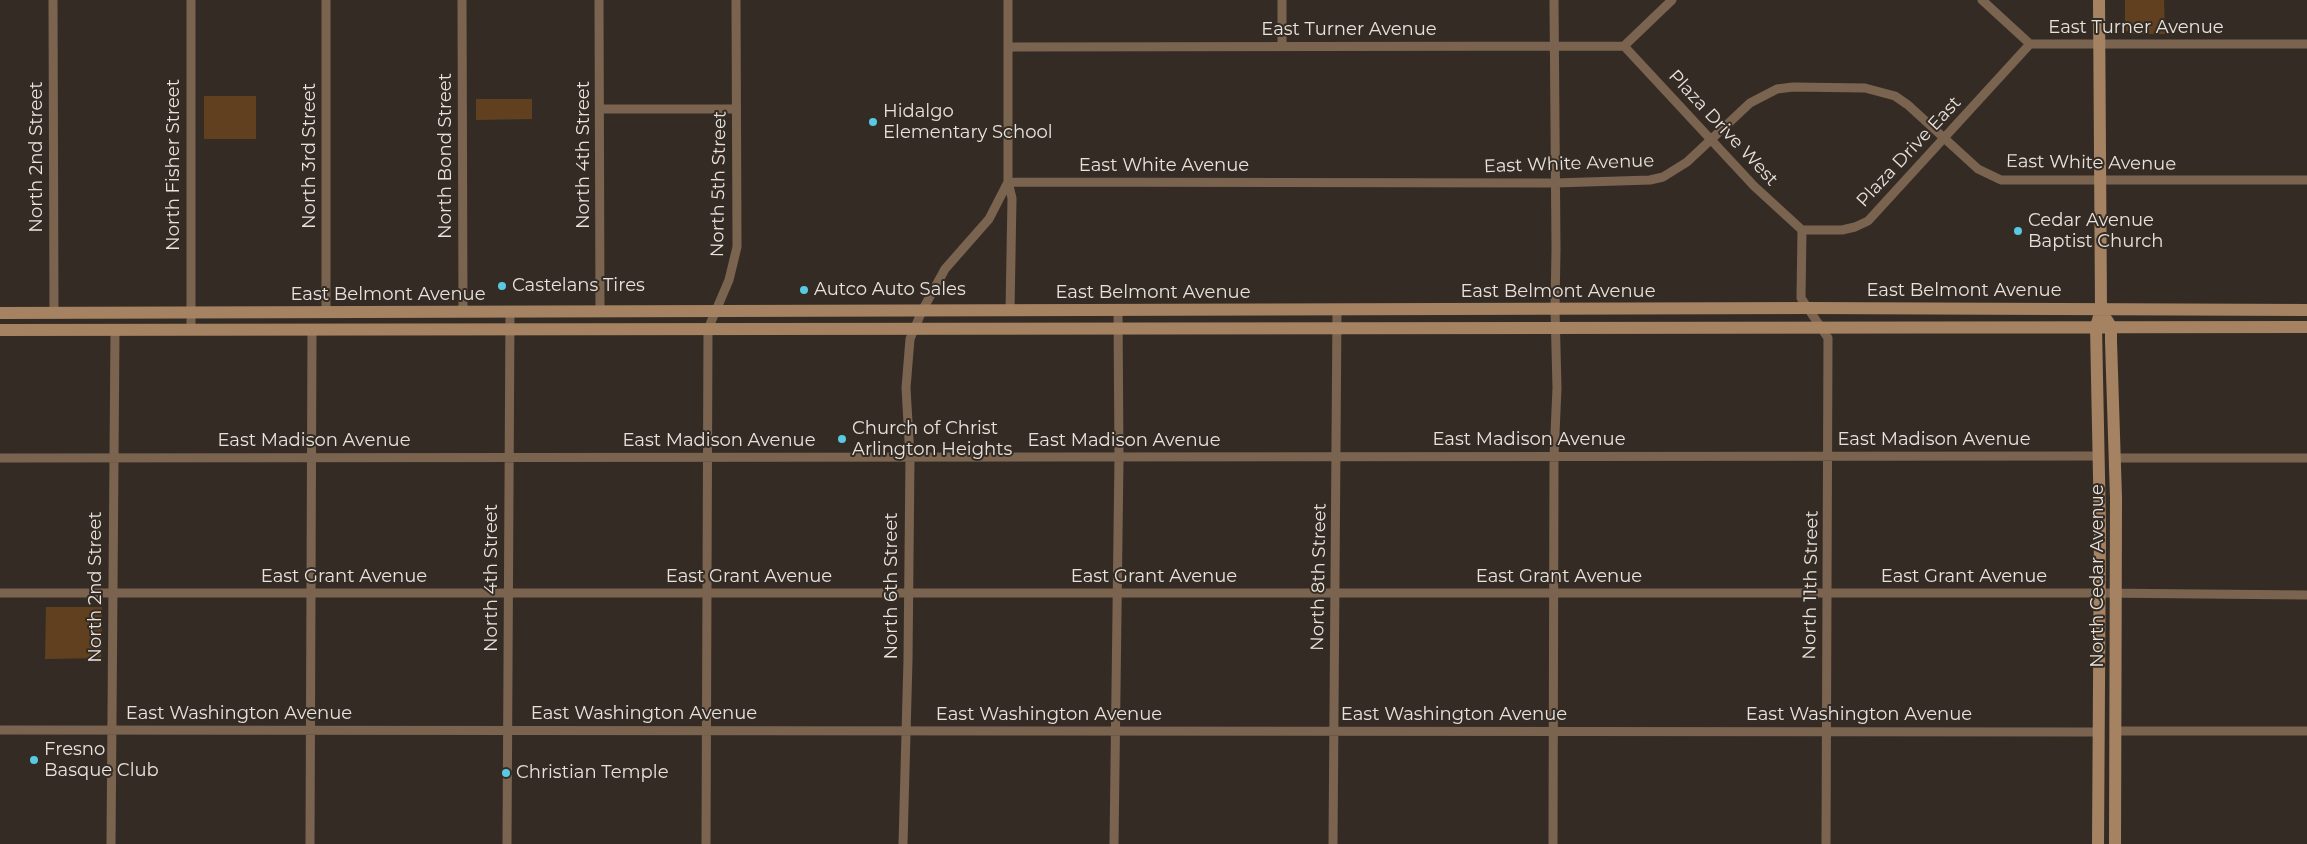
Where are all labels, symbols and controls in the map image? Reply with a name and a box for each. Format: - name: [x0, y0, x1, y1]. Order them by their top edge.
- street label: East Turner Avenue: [2048, 17, 2224, 39]
- street label: East Turner Avenue: [1261, 19, 1437, 41]
- street label: Plaza Drive West: [1664, 66, 1782, 190]
- street label: North Bond Street: [435, 73, 457, 239]
- street label: North Fisher Street: [163, 79, 185, 251]
- street label: North 2nd Street: [26, 81, 48, 233]
- street label: North 4th Street: [573, 81, 595, 229]
- street label: North 3rd Street: [299, 83, 321, 229]
- street label: Plaza Drive East: [1852, 92, 1966, 212]
- place label: Hidalgo Elementary School: [883, 101, 1053, 144]
- street label: North 5th Street: [707, 111, 731, 257]
- marker: Hidalgo Elementary School: [867, 116, 879, 128]
- street label: East White Avenue: [1483, 150, 1655, 178]
- street label: East White Avenue: [2006, 151, 2176, 175]
- street label: East White Avenue: [1079, 155, 1249, 177]
- place label: Cedar Avenue Baptist Church: [2028, 210, 2164, 252]
- marker: Cedar Avenue Baptist Church: [2012, 225, 2024, 237]
- place label: Castelans Tires: [512, 275, 645, 297]
- place label: Autco Auto Sales: [814, 279, 966, 301]
- marker: Castelans Tires: [496, 280, 508, 292]
- street label: East Belmont Avenue: [1866, 280, 2062, 302]
- street label: East Belmont Avenue: [1460, 281, 1656, 303]
- street label: East Belmont Avenue: [1055, 282, 1251, 304]
- street label: East Belmont Avenue: [290, 284, 486, 306]
- marker: Autco Auto Sales: [798, 284, 810, 296]
- place label: Church of Christ Arlington Heights: [852, 418, 1012, 460]
- street label: East Madison Avenue: [1432, 429, 1626, 451]
- street label: East Madison Avenue: [1837, 429, 2031, 451]
- street label: East Madison Avenue: [217, 430, 411, 452]
- street label: East Madison Avenue: [622, 430, 816, 452]
- street label: East Madison Avenue: [1027, 430, 1221, 452]
- marker: Church of Christ Arlington Heights: [836, 433, 848, 445]
- street label: North Cedar Avenue: [2087, 484, 2109, 668]
- street label: North 8th Street: [1307, 503, 1331, 651]
- street label: North 4th Street: [481, 504, 503, 652]
- street label: North 11th Street: [1799, 510, 1823, 660]
- street label: North 2nd Street: [85, 511, 107, 663]
- street label: North 6th Street: [881, 512, 903, 660]
- street label: East Grant Avenue: [261, 566, 427, 588]
- street label: East Grant Avenue: [666, 566, 832, 588]
- street label: East Grant Avenue: [1071, 566, 1237, 588]
- street label: East Grant Avenue: [1476, 566, 1642, 588]
- street label: East Grant Avenue: [1881, 566, 2047, 588]
- street label: East Washington Avenue: [126, 703, 352, 725]
- street label: East Washington Avenue: [531, 703, 757, 725]
- street label: East Washington Avenue: [936, 704, 1162, 726]
- street label: East Washington Avenue: [1341, 704, 1567, 726]
- street label: East Washington Avenue: [1746, 704, 1972, 726]
- place label: Fresno Basque Club: [44, 739, 159, 782]
- marker: Fresno Basque Club: [28, 754, 40, 766]
- place label: Christian Temple: [516, 762, 669, 784]
- marker: Christian Temple: [500, 767, 512, 779]

